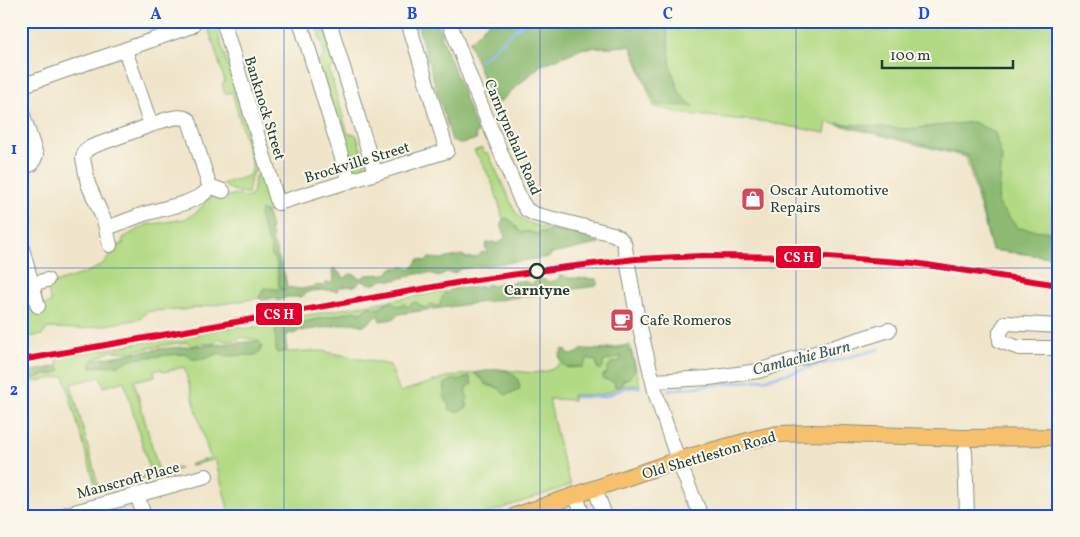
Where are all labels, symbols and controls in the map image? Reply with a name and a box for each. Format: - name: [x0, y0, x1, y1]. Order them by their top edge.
- text: A: [150, 4, 162, 26]
- text: B: [407, 4, 418, 26]
- text: C: [663, 4, 673, 26]
- text: D: [918, 4, 930, 26]
- scale bar: [882, 38, 1014, 70]
- text: 100 m: [890, 46, 930, 67]
- street label: Banknock Street: [238, 54, 289, 163]
- street label: Carntynehall Road: [478, 76, 546, 199]
- street label: Brockville Street: [302, 137, 413, 189]
- text: 1: [11, 139, 17, 161]
- place label: Oscar Automotive Repairs: [770, 181, 889, 219]
- shop icon: Oscar Automotive Repairs: [740, 186, 766, 212]
- line badge: CS H: [775, 245, 822, 269]
- text: CS H: [784, 249, 814, 268]
- marker: Carntyne: [529, 263, 545, 279]
- place label: Carntyne: [504, 281, 570, 302]
- line badge: CS H: [255, 302, 303, 326]
- text: CS H: [264, 306, 294, 325]
- cafe icon: Cafe Romeros: [609, 307, 635, 333]
- place label: Cafe Romeros: [640, 311, 732, 332]
- water label: Camlachie Burn: [750, 336, 853, 382]
- text: 2: [10, 380, 18, 402]
- street label: Old Shettleston Road: [640, 427, 779, 486]
- street label: Manscroft Place: [75, 458, 182, 505]

